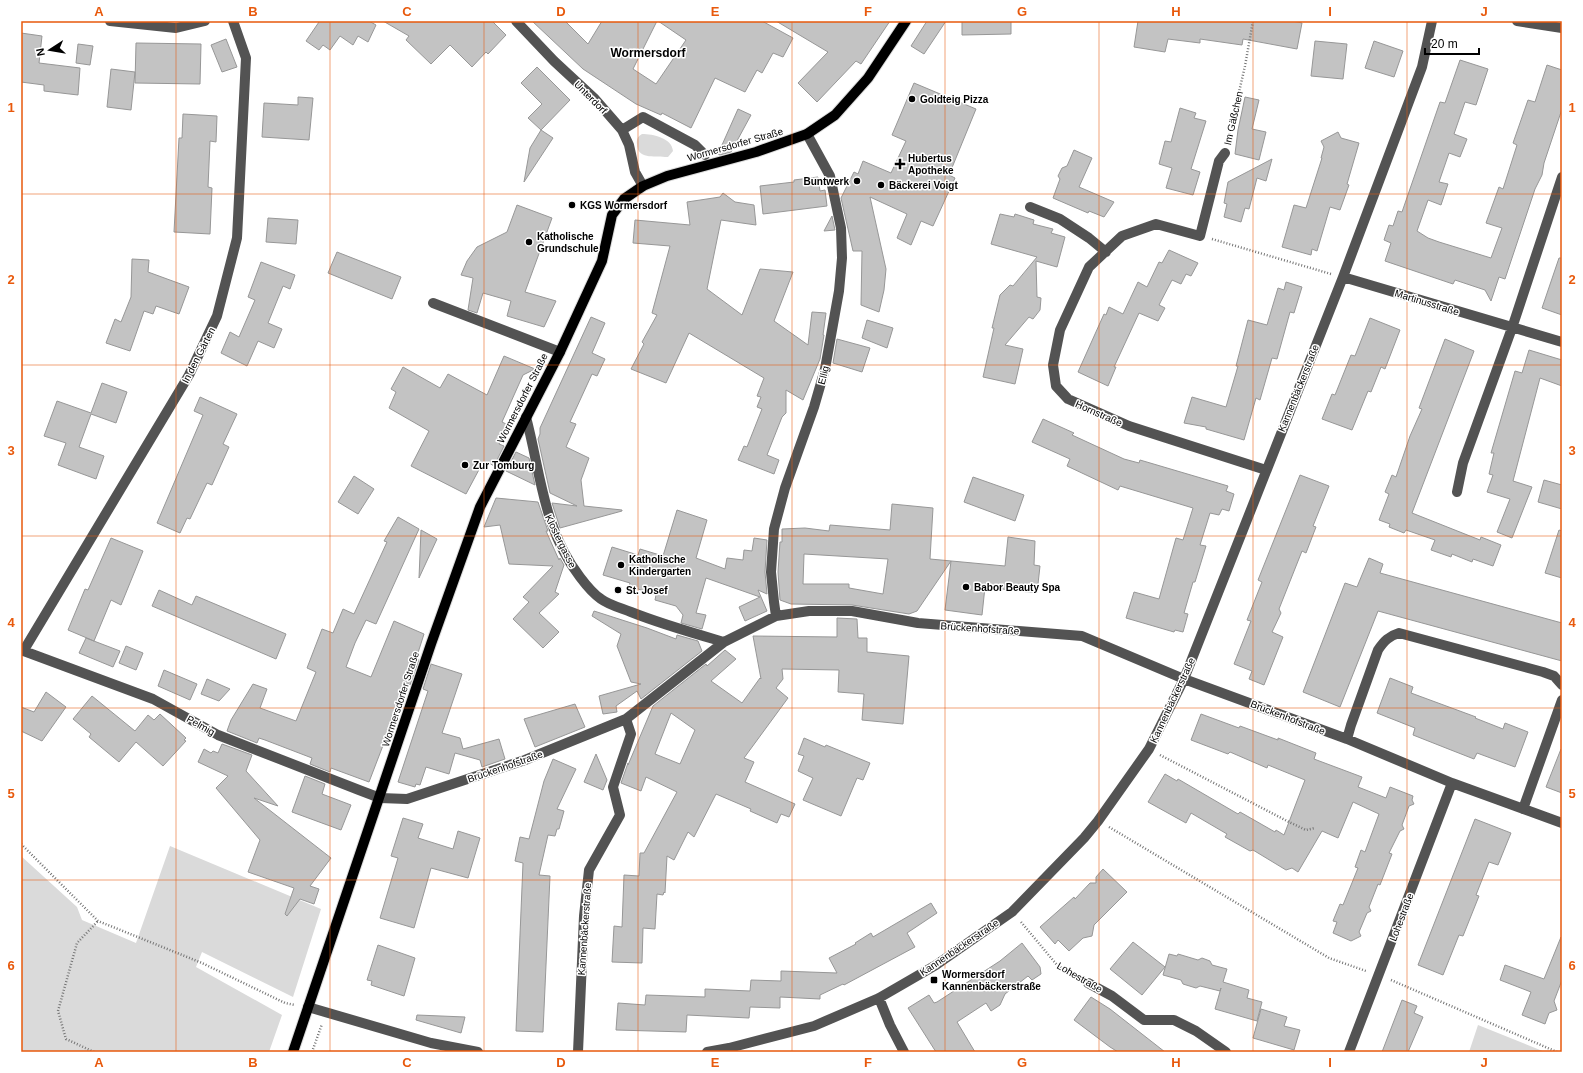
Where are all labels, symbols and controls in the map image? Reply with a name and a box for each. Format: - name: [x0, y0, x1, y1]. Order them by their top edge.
- text: A: [94, 4, 104, 19]
- text: B: [248, 4, 258, 19]
- text: C: [402, 4, 412, 19]
- text: D: [556, 4, 566, 19]
- text: E: [711, 4, 720, 19]
- text: F: [864, 4, 872, 19]
- text: G: [1017, 4, 1027, 19]
- text: H: [1171, 4, 1181, 19]
- text: I: [1328, 4, 1332, 19]
- text: J: [1480, 4, 1488, 19]
- north arrow: [30, 30, 70, 70]
- scale bar: [1425, 30, 1479, 56]
- text: 20 m: [1431, 37, 1458, 51]
- district label: Wormersdorf: [610, 46, 687, 60]
- text: N: [34, 47, 47, 57]
- street label: Unterdorf: [572, 79, 609, 116]
- street label: Im Gäßchen: [1222, 90, 1245, 146]
- marker: Goldteig Pizza: [907, 94, 917, 104]
- place label: Goldteig Pizza: [920, 94, 989, 105]
- text: 1: [7, 100, 15, 115]
- text: 1: [1568, 100, 1576, 115]
- street label: Wormersdorfer Straße: [686, 125, 785, 163]
- place label: Hubertus Apotheke: [908, 153, 954, 176]
- marker: Hubertus Apotheke: [895, 159, 905, 169]
- place label: Buntwerk: [803, 176, 849, 187]
- marker: Buntwerk: [852, 176, 862, 186]
- marker: Bäckerei Voigt: [876, 180, 886, 190]
- place label: Bäckerei Voigt: [889, 180, 958, 191]
- marker: KGS Wormersdorf: [567, 200, 577, 210]
- place label: KGS Wormersdorf: [580, 200, 668, 211]
- place label: Katholische Grundschule: [537, 231, 599, 254]
- marker: Katholische Grundschule: [524, 237, 534, 247]
- text: 2: [7, 272, 15, 287]
- text: 2: [1568, 272, 1576, 287]
- street label: Martinusstraße: [1393, 287, 1461, 318]
- street label: In den Gärten: [180, 325, 217, 385]
- street label: Kannenbäckerstraße: [1276, 343, 1321, 433]
- street label: Wormersdorfer Straße: [495, 351, 550, 445]
- street label: Ellig: [816, 365, 831, 386]
- street label: Hornstraße: [1074, 398, 1124, 429]
- text: 3: [7, 443, 15, 458]
- text: 3: [1568, 443, 1576, 458]
- marker: Zur Tomburg: [460, 460, 470, 470]
- place label: Zur Tomburg: [473, 460, 534, 471]
- street label: Klostergasse: [543, 513, 578, 570]
- place label: Katholische Kindergarten: [629, 554, 691, 577]
- marker: Katholische Kindergarten: [616, 560, 626, 570]
- marker: Babor Beauty Spa: [961, 582, 971, 592]
- place label: Babor Beauty Spa: [974, 582, 1061, 593]
- marker: St. Josef: [613, 585, 623, 595]
- place label: St. Josef: [626, 585, 668, 596]
- text: 4: [7, 615, 15, 630]
- text: 4: [1568, 615, 1576, 630]
- street label: Brückenhofstraße: [940, 620, 1020, 637]
- street label: Wormersdorfer Straße: [380, 650, 421, 748]
- street label: Kannenbäckerstraße: [1148, 655, 1197, 745]
- street label: Brückenhofstraße: [1249, 698, 1327, 737]
- street label: Pelmig: [185, 713, 217, 738]
- street label: Brückenhofstraße: [466, 748, 545, 785]
- text: 5: [7, 786, 15, 801]
- text: 5: [1568, 786, 1576, 801]
- street label: Kannenbäckerstraße: [576, 882, 593, 976]
- street label: Lohestraße: [1387, 891, 1416, 943]
- street label: Kannenbäckerstraße: [918, 917, 1001, 978]
- text: 6: [7, 958, 15, 973]
- text: 6: [1568, 958, 1576, 973]
- street label: Lohestraße: [1055, 960, 1105, 995]
- place label: Wormersdorf Kannenbäckerstraße: [942, 969, 1041, 992]
- marker: Wormersdorf Kannenbäckerstraße: [929, 975, 939, 985]
- text: A: [94, 1055, 104, 1070]
- text: B: [248, 1055, 258, 1070]
- text: C: [402, 1055, 412, 1070]
- text: D: [556, 1055, 566, 1070]
- text: E: [711, 1055, 720, 1070]
- text: F: [864, 1055, 872, 1070]
- text: G: [1017, 1055, 1027, 1070]
- text: H: [1171, 1055, 1181, 1070]
- text: I: [1328, 1055, 1332, 1070]
- text: J: [1480, 1055, 1488, 1070]

